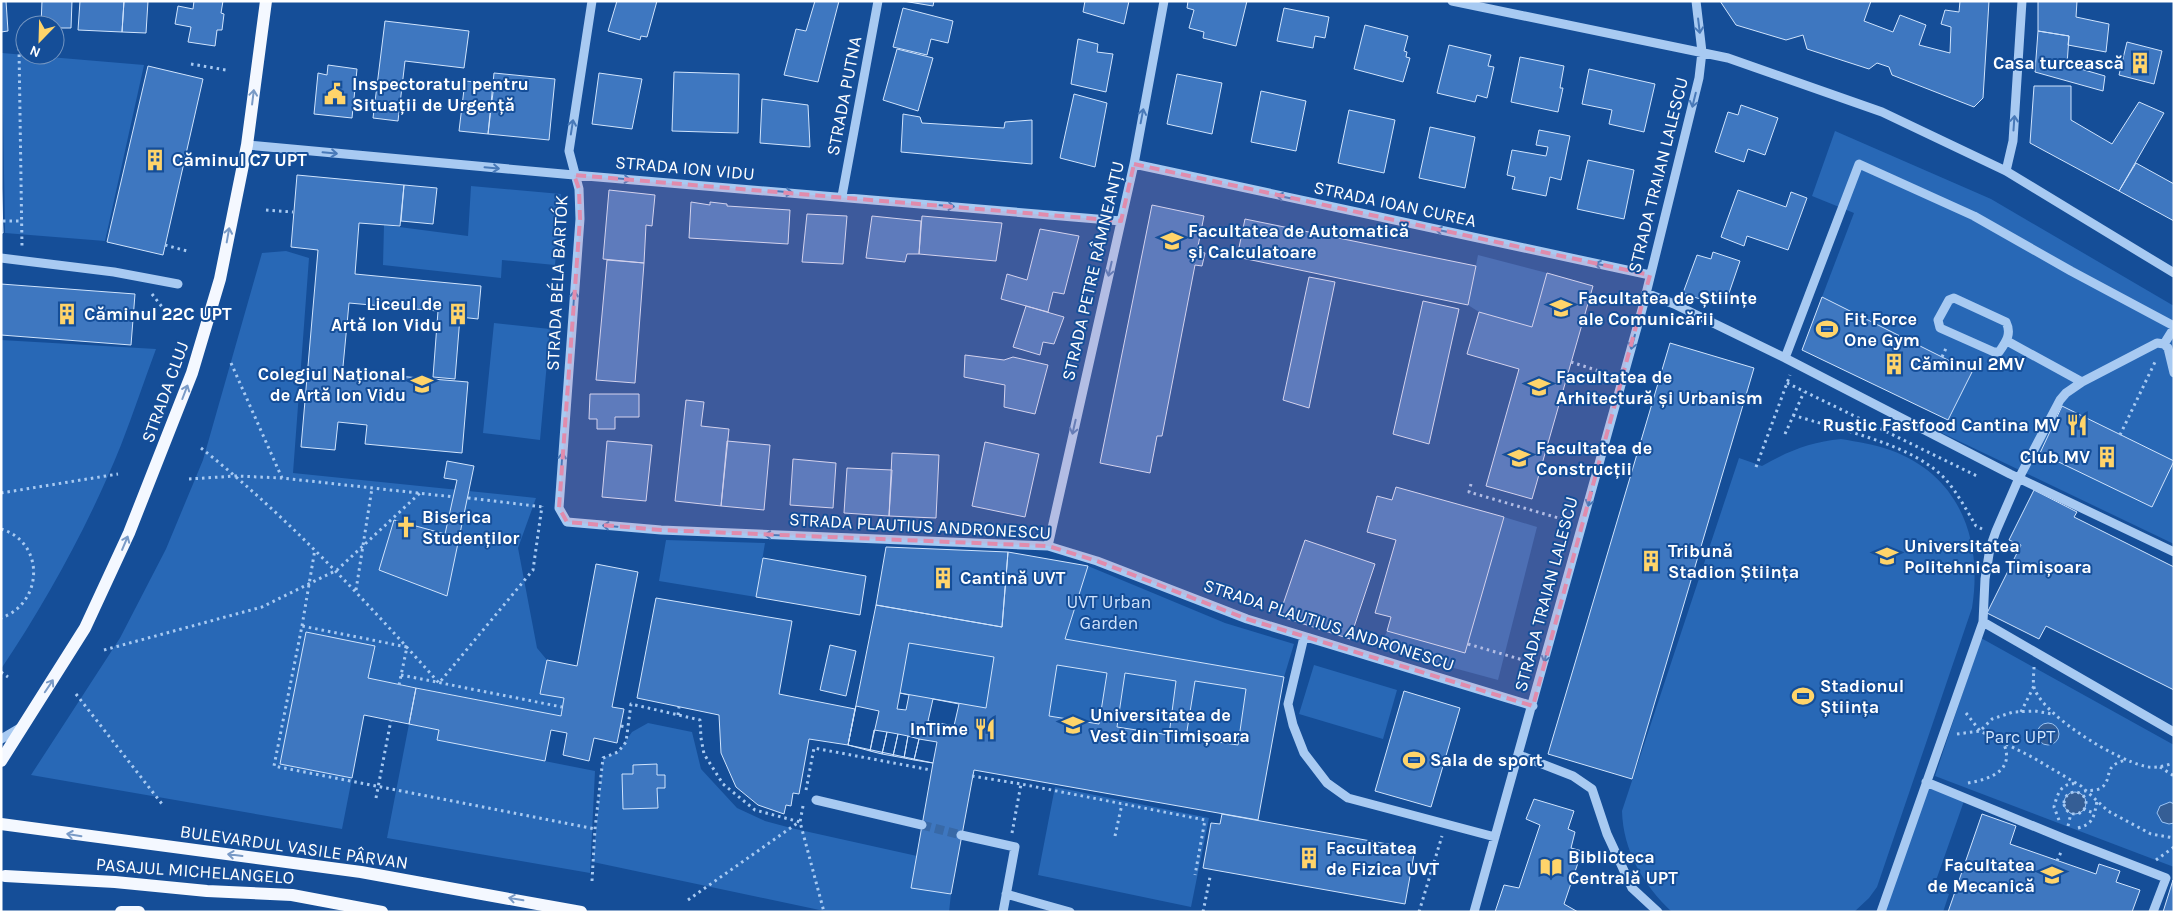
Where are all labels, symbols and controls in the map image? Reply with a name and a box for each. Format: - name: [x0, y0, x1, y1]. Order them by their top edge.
- north arrow: [15, 15, 65, 65]
- one-way arrow: [1694, 18, 1704, 34]
- street label: STRADA PUTNA: [822, 34, 866, 158]
- text: N: [27, 42, 43, 61]
- building icon: Casa turcească: [2127, 50, 2153, 76]
- place label: Casa turcească: [1993, 52, 2124, 74]
- place label: Inspectoratul pentru Situații de Urgență: [352, 73, 529, 116]
- street label: STRADA TRAIAN LALESCU: [1623, 75, 1693, 275]
- public building icon: Inspectoratul pentru Situații de Urgență: [322, 81, 348, 107]
- one-way arrow: [249, 89, 259, 105]
- one-way arrow: [1689, 91, 1698, 107]
- one-way arrow: [1138, 108, 1148, 124]
- one-way arrow: [2009, 116, 2018, 132]
- one-way arrow: [568, 120, 578, 136]
- building icon: Căminul C7 UPT: [142, 147, 168, 173]
- place label: Căminul C7 UPT: [172, 149, 307, 171]
- one-way arrow: [322, 149, 338, 158]
- street label: STRADA ION VIDU: [614, 151, 756, 185]
- street label: STRADA PETRE RÂMNEANȚU: [1057, 159, 1129, 383]
- one-way arrow: [484, 163, 500, 173]
- one-way arrow: [614, 174, 630, 184]
- street label: STRADA IOAN CUREA: [1312, 176, 1478, 232]
- one-way arrow: [776, 187, 792, 197]
- one-way arrow: [1277, 191, 1293, 201]
- street label: STRADA BÉLA BARTÓK: [540, 194, 573, 372]
- one-way arrow: [938, 201, 954, 210]
- place label: Facultatea de Automatică și Calculatoare: [1188, 220, 1409, 263]
- one-way arrow: [1436, 226, 1452, 235]
- one-way arrow: [223, 227, 233, 243]
- school or university icon: Facultatea de Automatică și Calculatoare: [1159, 228, 1185, 254]
- one-way arrow: [1105, 260, 1114, 276]
- one-way arrow: [1595, 260, 1611, 269]
- place label: Facultatea de Științe ale Comunicării: [1578, 287, 1757, 330]
- one-way arrow: [569, 290, 579, 306]
- place label: Liceul de Artă Ion Vidu: [331, 293, 442, 336]
- school or university icon: Facultatea de Științe ale Comunicării: [1548, 295, 1574, 321]
- building icon: Căminul 22C UPT: [54, 301, 80, 327]
- building icon: Liceul de Artă Ion Vidu: [445, 301, 471, 327]
- place label: Căminul 22C UPT: [84, 303, 232, 325]
- place label: Fit Force One Gym: [1844, 308, 1920, 351]
- sports icon: Fit Force One Gym: [1814, 316, 1840, 342]
- one-way arrow: [1628, 334, 1637, 350]
- street label: STRADA CLUJ: [136, 338, 194, 446]
- building icon: Căminul 2MV: [1881, 351, 1907, 377]
- place label: Căminul 2MV: [1910, 353, 2025, 375]
- place label: Colegiul Național de Artă Ion Vidu: [258, 363, 406, 406]
- place label: Facultatea de Arhitectură și Urbanism: [1556, 366, 1763, 409]
- school or university icon: Colegiul Național de Artă Ion Vidu: [409, 371, 435, 397]
- school or university icon: Facultatea de Arhitectură și Urbanism: [1526, 374, 1552, 400]
- one-way arrow: [181, 384, 190, 400]
- restaurant icon: Rustic Fastfood Cantina MV: [2064, 412, 2090, 438]
- place label: Rustic Fastfood Cantina MV: [1822, 414, 2060, 436]
- one-way arrow: [1069, 418, 1078, 434]
- place label: Facultatea de Construcții: [1536, 437, 1652, 480]
- building icon: Club MV: [2094, 444, 2120, 470]
- school or university icon: Facultatea de Construcții: [1506, 445, 1532, 471]
- place label: Club MV: [2020, 446, 2090, 468]
- one-way arrow: [558, 452, 567, 468]
- one-way arrow: [1584, 490, 1594, 506]
- street label: STRADA TRAIAN LALESCU: [1509, 494, 1583, 694]
- place label: Biserica Studenților: [422, 506, 519, 549]
- street label: STRADA PLAUTIUS ANDRONESCU: [788, 508, 1052, 544]
- church icon: Biserica Studenților: [393, 514, 419, 540]
- one-way arrow: [602, 521, 618, 531]
- one-way arrow: [765, 530, 781, 539]
- place label: Universitatea Politehnica Timișoara: [1904, 535, 2092, 578]
- one-way arrow: [121, 536, 130, 551]
- place label: Tribună Stadion Știința: [1668, 540, 1799, 583]
- school or university icon: Universitatea Politehnica Timișoara: [1874, 543, 1900, 569]
- building icon: Tribună Stadion Știința: [1638, 548, 1664, 574]
- building icon: Cantină UVT: [930, 565, 956, 591]
- place label: Cantină UVT: [960, 567, 1066, 589]
- street label: STRADA PLAUTIUS ANDRONESCU: [1201, 574, 1457, 676]
- park label: UVT Urban Garden: [1067, 591, 1151, 634]
- one-way arrow: [1541, 647, 1551, 663]
- place label: Stadionul Știința: [1820, 675, 1904, 718]
- one-way arrow: [44, 679, 54, 693]
- sports icon: Stadionul Știința: [1790, 683, 1816, 709]
- place label: Universitatea de Vest din Timișoara: [1090, 704, 1250, 747]
- school or university icon: Universitatea de Vest din Timișoara: [1060, 712, 1086, 738]
- restaurant icon: InTime: [972, 716, 998, 742]
- place label: InTime: [910, 718, 968, 740]
- park label: Parc UPT: [1985, 726, 2055, 748]
- sports icon: Sala de sport: [1401, 747, 1427, 773]
- place label: Sala de sport: [1430, 749, 1543, 771]
- street label: BULEVARDUL VASILE PÂRVAN: [179, 820, 409, 874]
- one-way arrow: [66, 829, 82, 839]
- place label: Facultatea de Fizica UVT: [1326, 837, 1440, 880]
- building icon: Facultatea de Fizica UVT: [1296, 845, 1322, 871]
- place label: Biblioteca Centrală UPT: [1568, 846, 1678, 889]
- one-way arrow: [227, 850, 243, 860]
- street label: PASAJUL MICHELANGELO: [95, 853, 295, 889]
- library icon: Biblioteca Centrală UPT: [1538, 854, 1564, 880]
- place label: Facultatea de Mecanică: [1927, 854, 2035, 897]
- school or university icon: Facultatea de Mecanică: [2039, 862, 2065, 888]
- one-way arrow: [509, 894, 525, 904]

